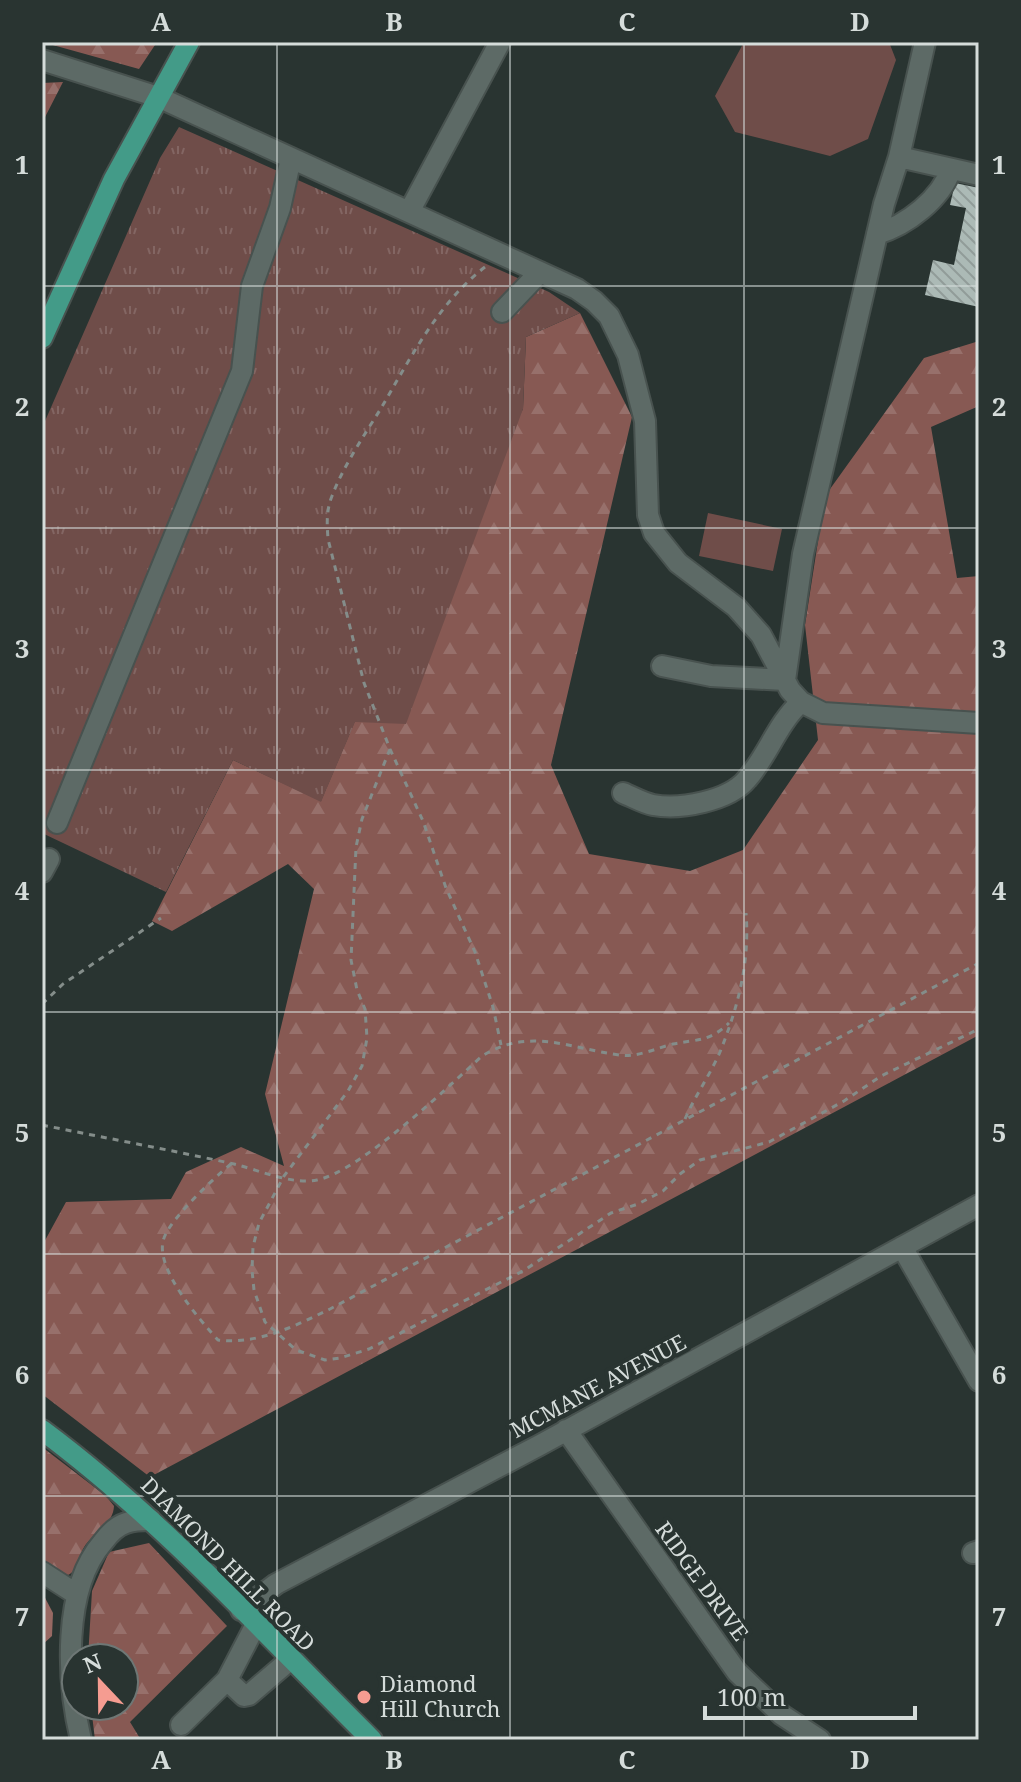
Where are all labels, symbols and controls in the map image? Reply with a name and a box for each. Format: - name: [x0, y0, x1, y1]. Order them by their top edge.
- text: A: [151, 3, 171, 39]
- text: B: [385, 3, 403, 39]
- text: C: [618, 3, 636, 39]
- text: D: [850, 3, 870, 39]
- text: 1: [15, 146, 29, 182]
- text: 1: [992, 146, 1006, 182]
- text: 2: [15, 388, 29, 424]
- text: 2: [992, 388, 1006, 424]
- text: 3: [15, 630, 29, 666]
- text: 3: [992, 630, 1006, 666]
- text: 4: [15, 872, 30, 908]
- text: 4: [992, 872, 1007, 908]
- text: 5: [15, 1114, 29, 1150]
- text: 5: [992, 1114, 1006, 1150]
- street label: MCMANE AVENUE: [504, 1326, 691, 1444]
- text: 6: [15, 1356, 29, 1392]
- text: 6: [992, 1356, 1006, 1392]
- street label: DIAMOND HILL ROAD: [135, 1470, 322, 1657]
- street label: RIDGE DRIVE: [649, 1515, 756, 1646]
- text: 7: [15, 1598, 29, 1634]
- text: 7: [992, 1598, 1006, 1634]
- north arrow: [60, 1642, 140, 1722]
- text: N: [78, 1645, 106, 1680]
- place label: Diamond Hill Church: [380, 1668, 500, 1723]
- scale bar: [705, 1670, 915, 1720]
- text: 100 m: [717, 1680, 786, 1713]
- marker: Diamond Hill Church: [355, 1688, 373, 1706]
- text: A: [151, 1741, 171, 1777]
- text: B: [385, 1741, 403, 1777]
- text: C: [618, 1741, 636, 1777]
- text: D: [850, 1741, 870, 1777]

